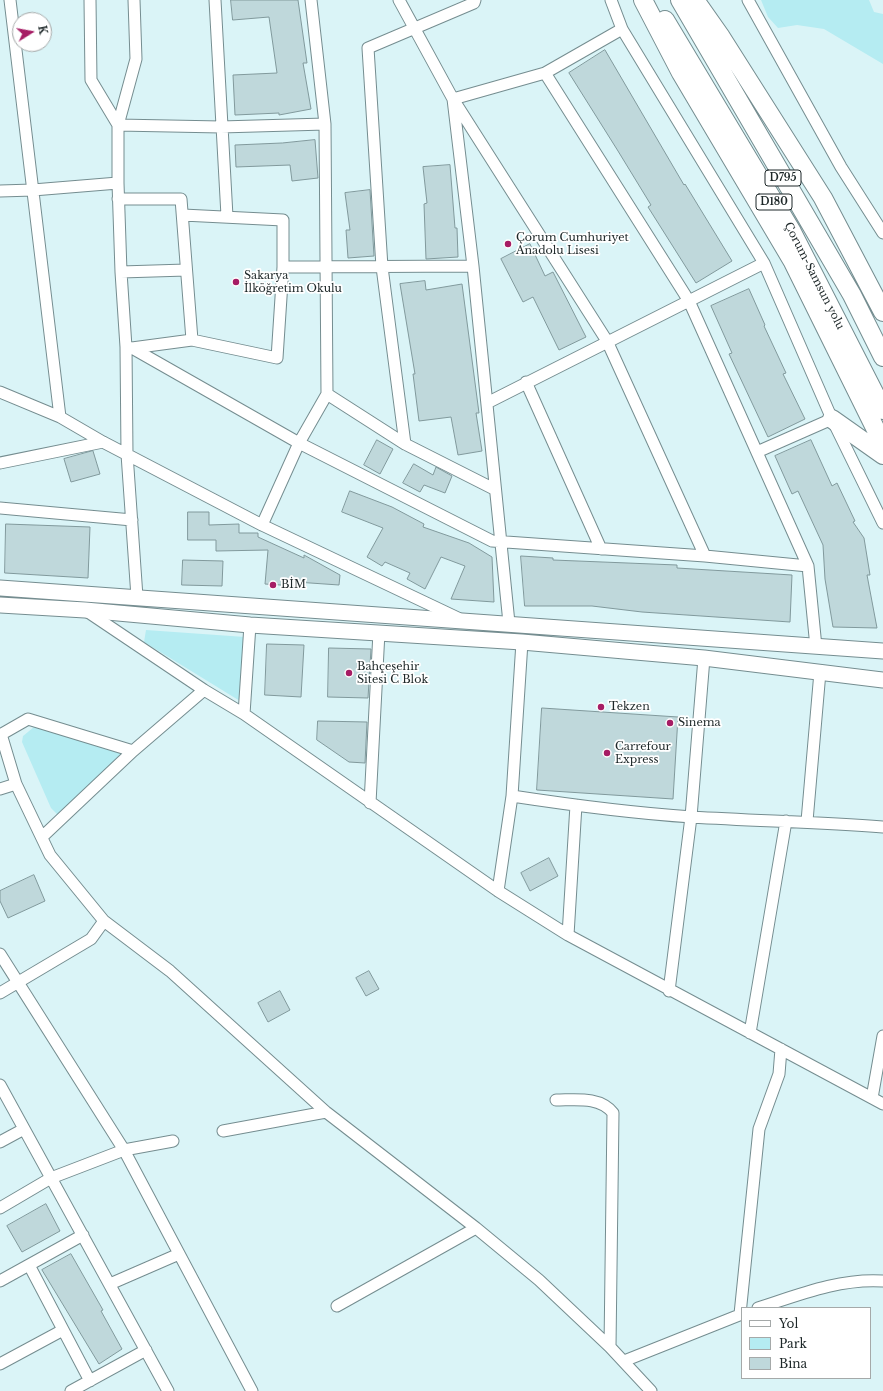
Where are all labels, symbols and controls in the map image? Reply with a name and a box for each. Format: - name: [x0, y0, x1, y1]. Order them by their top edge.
- north arrow: [12, 12, 52, 52]
- text: K: [35, 24, 51, 36]
- road number: D795: [765, 170, 801, 186]
- road number: D180: [756, 194, 792, 210]
- street label: Çorum-Samsun yolu: [781, 220, 847, 332]
- place label: Çorum Cumhuriyet Anadolu Lisesi: [516, 231, 629, 257]
- marker: Çorum Cumhuriyet Anadolu Lisesi: [503, 239, 513, 249]
- place label: Sakarya İlköğretim Okulu: [244, 269, 342, 295]
- marker: Sakarya İlköğretim Okulu: [231, 277, 241, 287]
- place label: BİM: [281, 578, 306, 592]
- marker: BİM: [268, 580, 278, 590]
- place label: Bahçeşehir Sitesi C Blok: [357, 660, 428, 686]
- marker: Bahçeşehir Sitesi C Blok: [344, 668, 354, 678]
- place label: Tekzen: [609, 700, 650, 714]
- marker: Tekzen: [596, 702, 606, 712]
- place label: Sinema: [678, 716, 721, 730]
- marker: Sinema: [665, 718, 675, 728]
- place label: Carrefour Express: [615, 740, 671, 766]
- marker: Carrefour Express: [602, 748, 612, 758]
- legend: [741, 1307, 871, 1379]
- text: Yol: [779, 1316, 798, 1331]
- text: Park: [779, 1336, 807, 1351]
- text: Bina: [779, 1356, 807, 1371]

